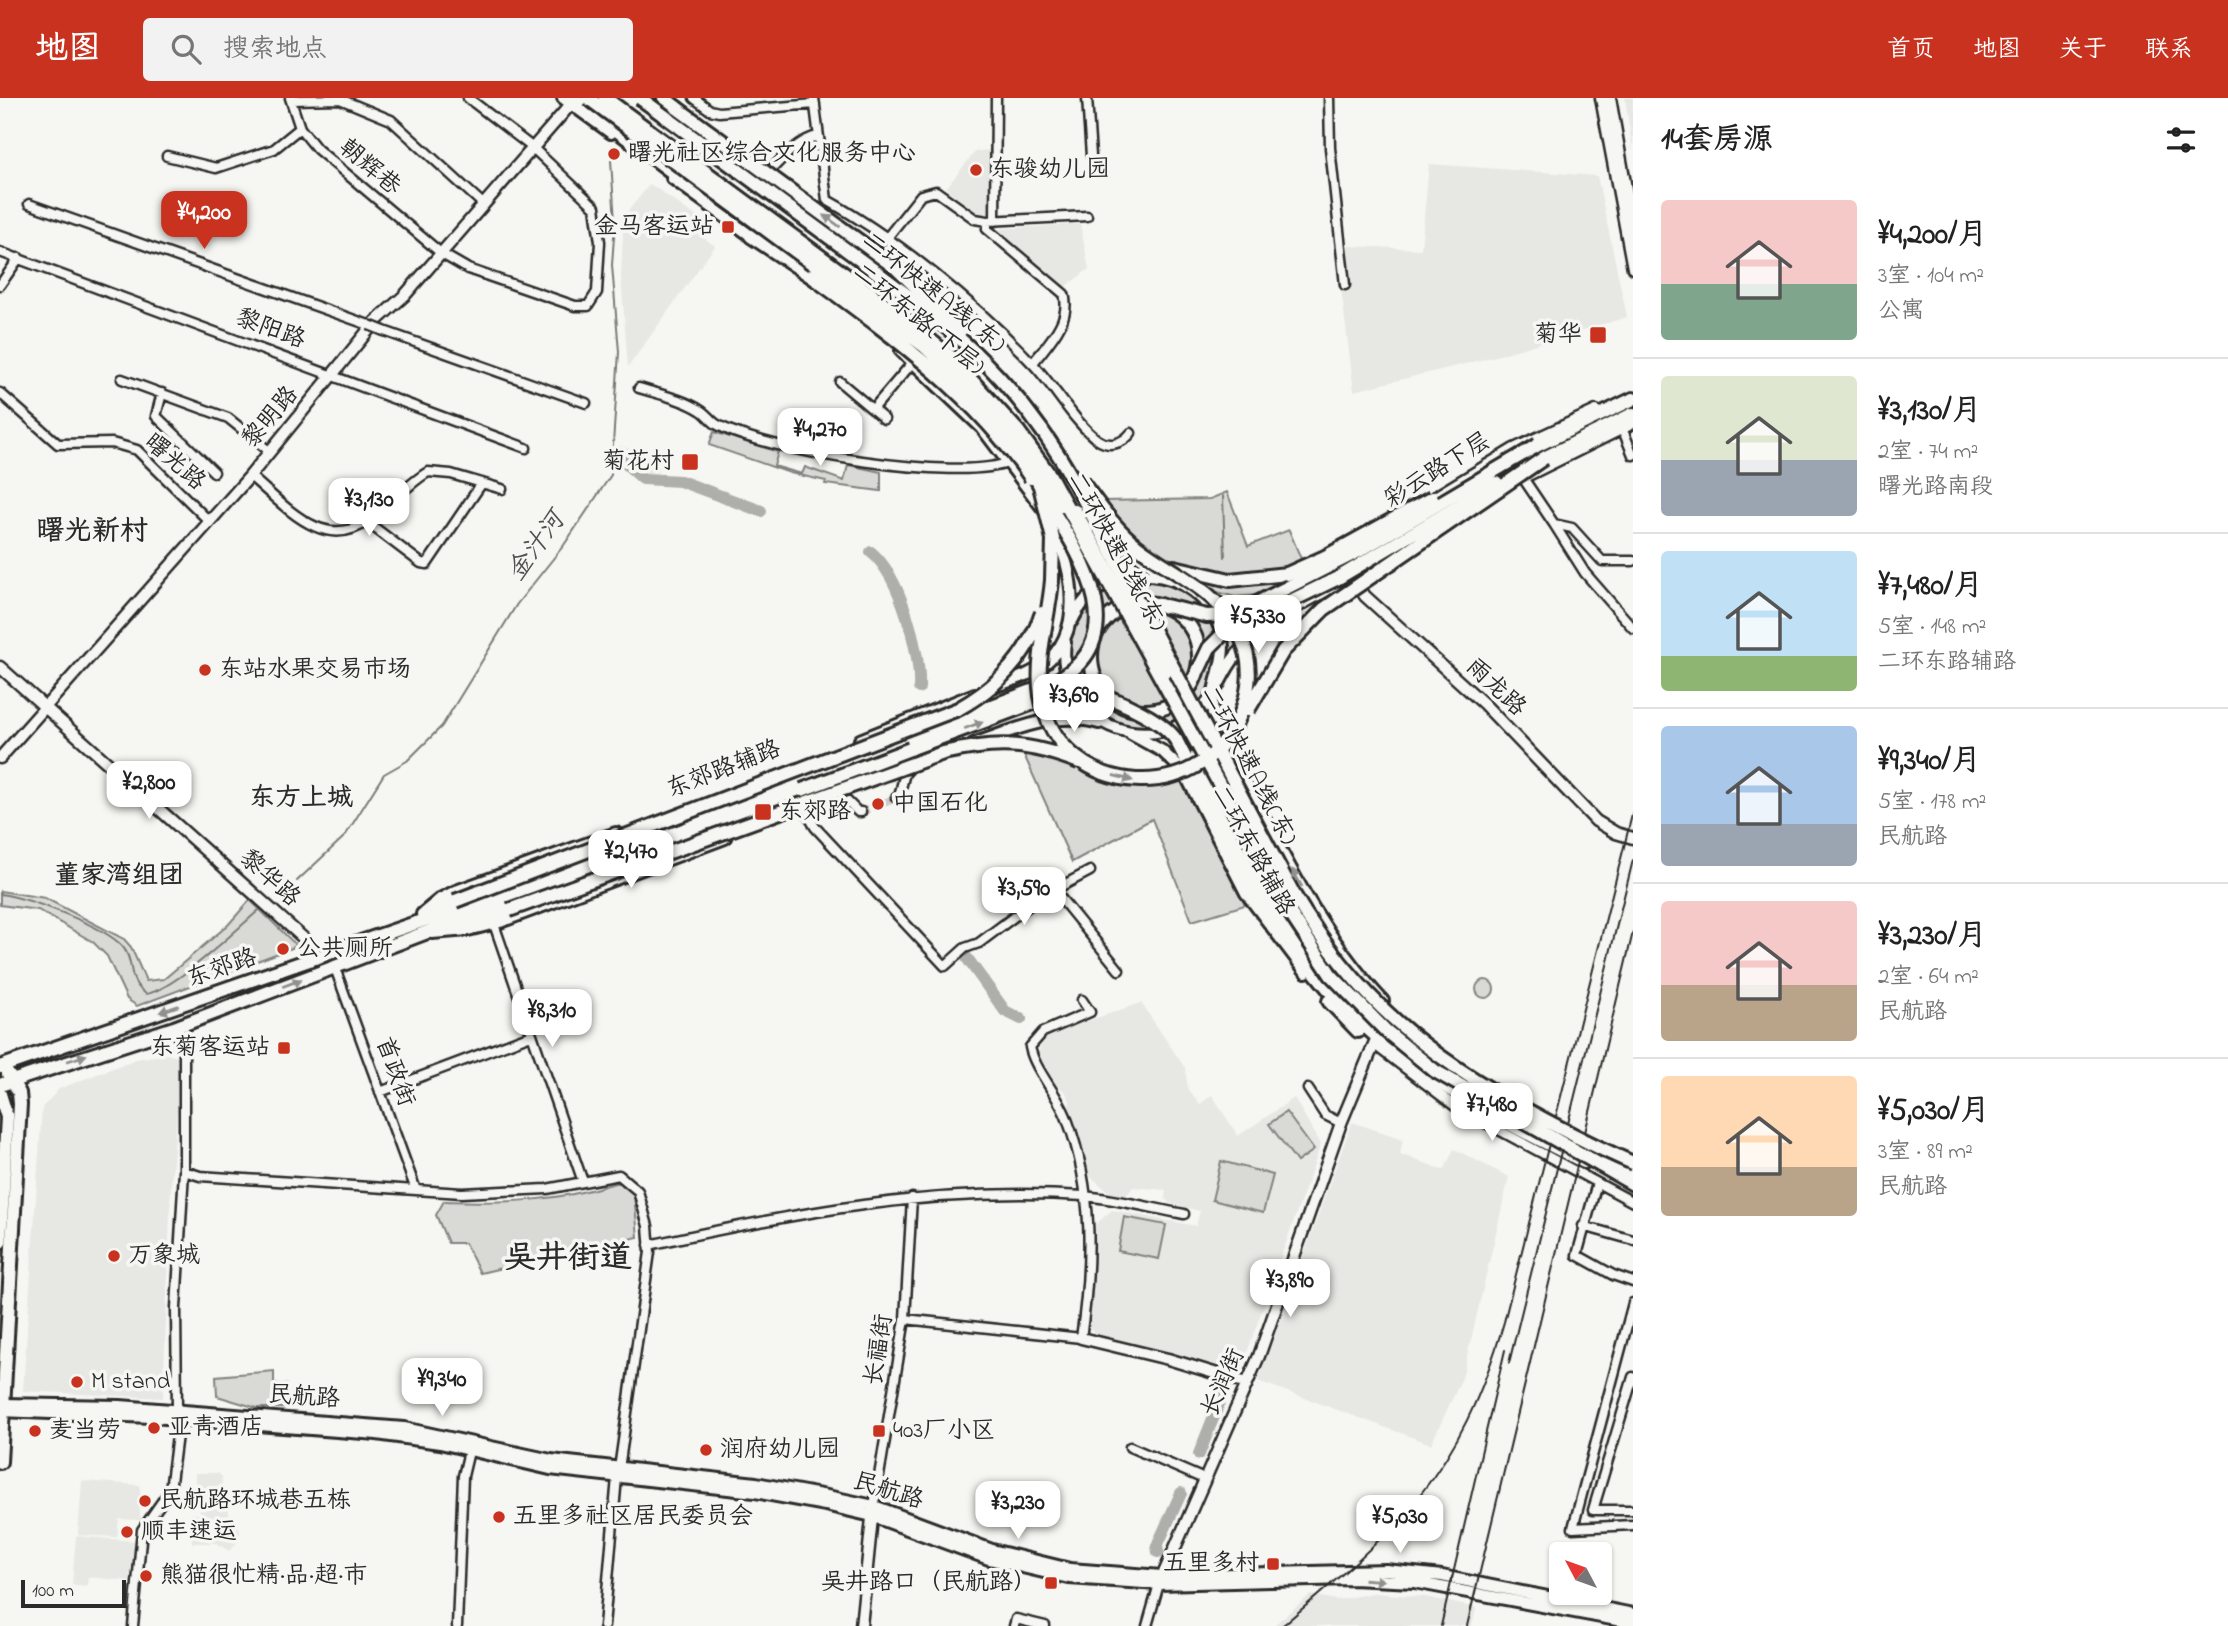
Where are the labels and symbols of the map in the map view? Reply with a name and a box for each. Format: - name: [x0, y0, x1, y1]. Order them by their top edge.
- street label: 朝辉巷: [330, 131, 408, 205]
- place label: 曙光社区综合文化服务中心: [628, 137, 916, 172]
- marker: 曙光社区综合文化服务中心: [606, 146, 622, 162]
- place label: 东骏幼儿园: [990, 153, 1110, 188]
- marker: 东骏幼儿园: [968, 162, 984, 178]
- pin: ¥4,200: [147, 192, 261, 251]
- place label: 金马客运站: [594, 210, 714, 245]
- one-way arrow: [823, 214, 842, 228]
- marker: 金马客运站: [720, 219, 736, 235]
- street label: 二环快速A线(东): [854, 224, 1012, 362]
- street label: 二环东路(下层): [844, 256, 992, 384]
- street label: 黎阳路: [230, 301, 310, 359]
- place label: 菊华: [1534, 318, 1582, 353]
- marker: 菊华: [1588, 325, 1608, 345]
- street label: 黎明路: [234, 379, 308, 457]
- pin: ¥4,270: [763, 408, 877, 468]
- street label: 彩云路下层: [1378, 424, 1498, 518]
- street label: 曙光路: [135, 426, 213, 500]
- place label: 菊花村: [602, 445, 674, 480]
- marker: 菊花村: [680, 452, 700, 472]
- street label: 二环快速B线(东): [1058, 466, 1174, 638]
- pin: ¥3,130: [312, 478, 426, 538]
- water label: 金汁河: [499, 501, 578, 590]
- district label: 曙光新村: [36, 512, 148, 553]
- pin: ¥5,330: [1201, 596, 1315, 655]
- street label: 雨龙路: [1457, 651, 1533, 725]
- place label: 东站水果交易市场: [219, 653, 411, 688]
- marker: 东站水果交易市场: [197, 662, 213, 678]
- pin: ¥3,690: [1017, 674, 1131, 734]
- street label: 二环快速A线(东): [1191, 680, 1305, 852]
- one-way arrow: [964, 720, 985, 731]
- street label: 东郊路辅路: [662, 732, 786, 808]
- pin: ¥2,800: [92, 762, 206, 821]
- one-way arrow: [1112, 773, 1134, 784]
- district label: 东方上城: [249, 780, 353, 818]
- street label: 二环东路辅路: [1202, 780, 1302, 922]
- place label: 中国石化: [892, 787, 988, 822]
- place label: 东郊路: [779, 795, 851, 830]
- marker: 中国石化: [870, 796, 886, 812]
- marker: 东郊路: [753, 802, 773, 822]
- pin: ¥2,470: [574, 830, 688, 890]
- street label: 黎华路: [231, 842, 307, 916]
- district label: 董家湾组团: [54, 858, 184, 896]
- pin: ¥3,590: [967, 868, 1081, 927]
- one-way arrow: [1291, 868, 1303, 888]
- place label: 公共厕所: [297, 932, 393, 967]
- street label: 东郊路: [182, 941, 262, 997]
- marker: 公共厕所: [275, 941, 291, 957]
- one-way arrow: [281, 978, 302, 989]
- pin: ¥8,310: [495, 990, 609, 1049]
- one-way arrow: [159, 1004, 180, 1015]
- place label: 东菊客运站: [150, 1031, 270, 1066]
- street label: 首政街: [365, 1032, 423, 1112]
- marker: 东菊客运站: [276, 1040, 292, 1056]
- one-way arrow: [67, 1053, 88, 1063]
- pin: ¥7,480: [1435, 1084, 1549, 1143]
- district label: 吴井街道: [504, 1236, 632, 1283]
- place label: 万象城: [128, 1239, 200, 1274]
- marker: 万象城: [106, 1248, 122, 1264]
- pin: ¥3,890: [1233, 1260, 1347, 1319]
- street label: 长福街: [857, 1312, 903, 1388]
- street label: 长润街: [1193, 1343, 1255, 1423]
- pin: ¥9,340: [385, 1358, 499, 1418]
- place label: M stand: [91, 1365, 171, 1400]
- marker: M stand: [69, 1374, 85, 1390]
- street label: 民航路: [267, 1378, 341, 1418]
- place label: 亚青酒店: [168, 1411, 264, 1446]
- place label: 麦当劳: [49, 1414, 121, 1449]
- place label: 403厂小区: [893, 1414, 995, 1449]
- marker: 亚青酒店: [146, 1420, 162, 1436]
- marker: 麦当劳: [27, 1423, 43, 1439]
- marker: 403厂小区: [871, 1423, 887, 1439]
- place label: 润府幼儿园: [720, 1433, 840, 1468]
- marker: 润府幼儿园: [698, 1442, 714, 1458]
- street label: 民航路: [848, 1465, 928, 1519]
- pin: ¥3,230: [961, 1482, 1075, 1541]
- place label: 民航路环城巷五栋: [159, 1484, 351, 1519]
- marker: 民航路环城巷五栋: [137, 1493, 153, 1509]
- pin: ¥5,030: [1343, 1496, 1457, 1555]
- place label: 五里多社区居民委员会: [513, 1500, 753, 1535]
- marker: 五里多社区居民委员会: [491, 1509, 507, 1525]
- place label: 顺丰速运: [141, 1515, 237, 1550]
- marker: 顺丰速运: [119, 1524, 135, 1540]
- north arrow: [1549, 1542, 1612, 1605]
- place label: 五里多村: [1163, 1547, 1259, 1582]
- marker: 五里多村: [1265, 1556, 1281, 1572]
- place label: 熊猫很忙精·品·超·市: [160, 1559, 367, 1594]
- place label: 吴井路口（民航路）: [821, 1566, 1037, 1601]
- marker: 熊猫很忙精·品·超·市: [138, 1568, 154, 1584]
- marker: 吴井路口（民航路）: [1043, 1575, 1059, 1591]
- one-way arrow: [1363, 1575, 1385, 1586]
- scale bar: [21, 1577, 126, 1609]

